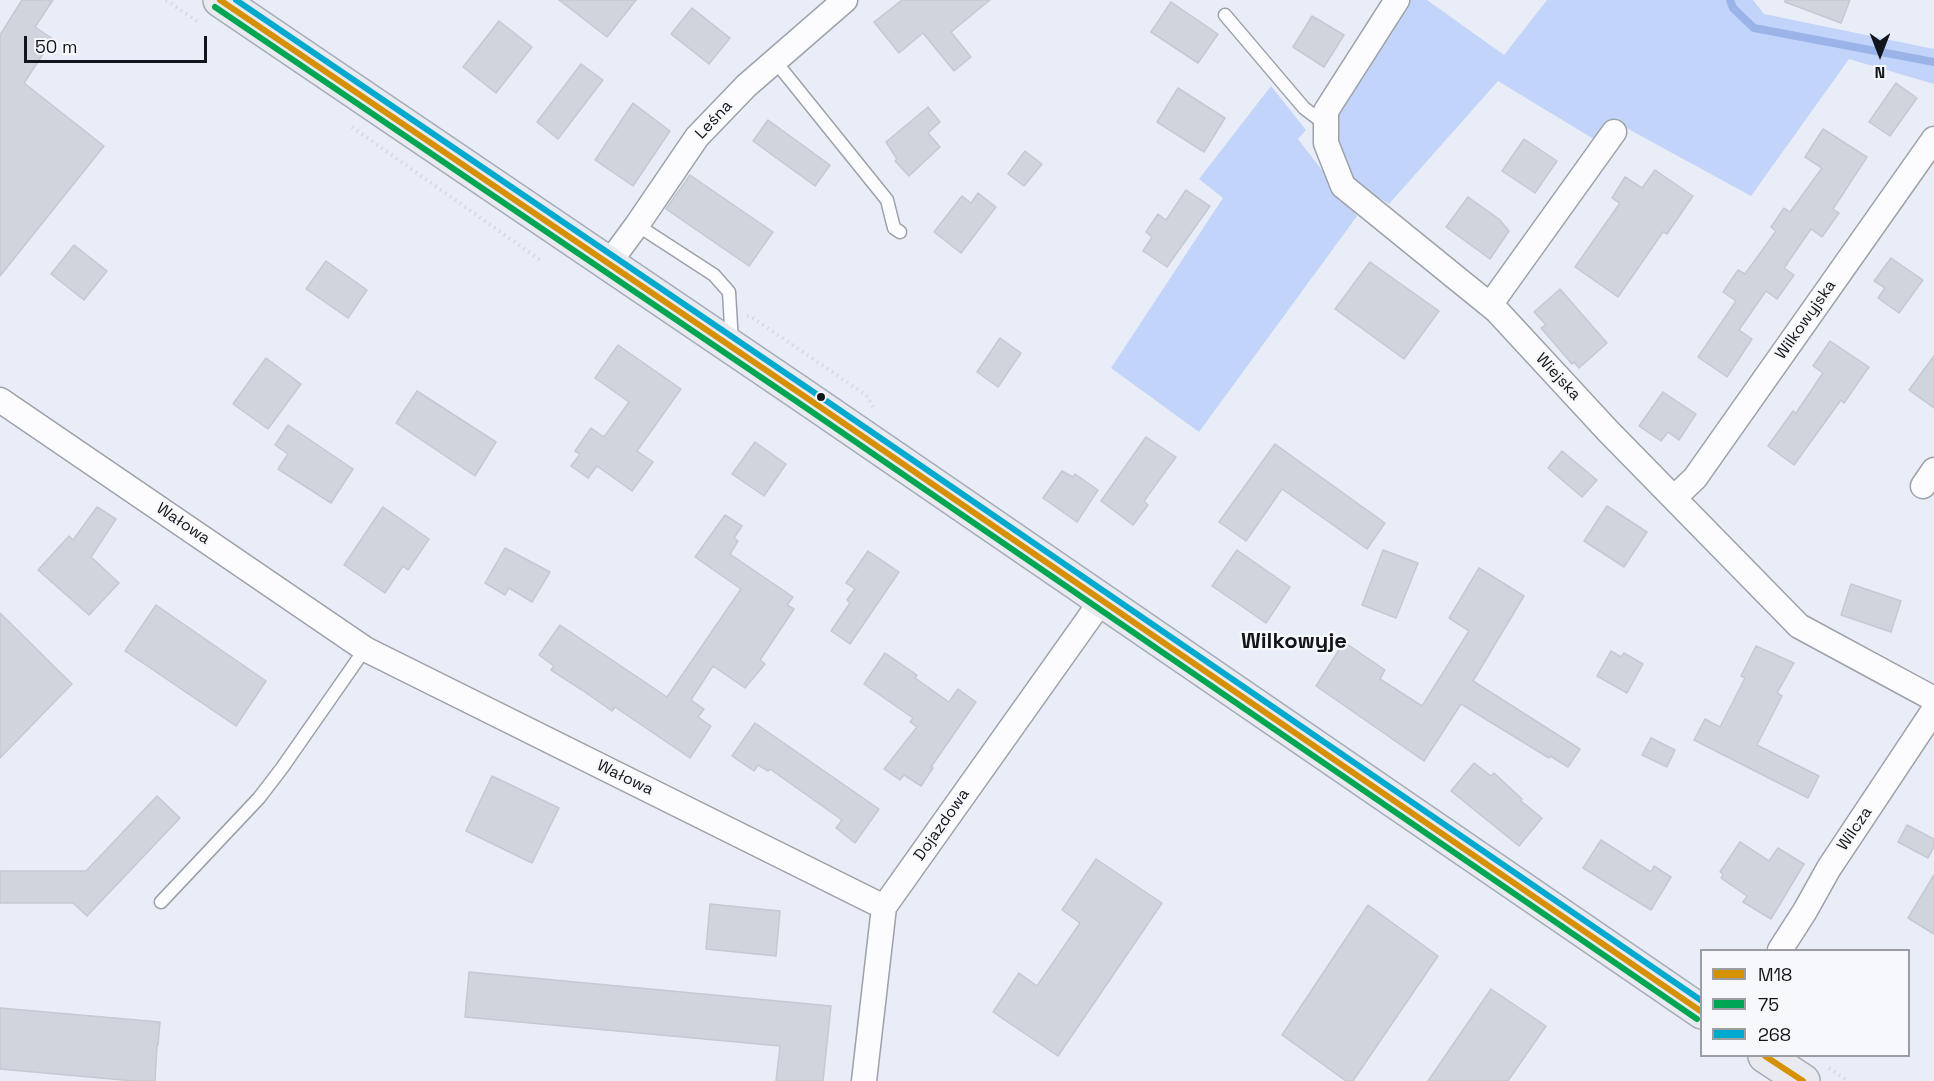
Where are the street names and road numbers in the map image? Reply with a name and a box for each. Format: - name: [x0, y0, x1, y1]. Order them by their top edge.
- street label: Leśna: [691, 97, 737, 143]
- street label: Wilkowyjska: [1772, 277, 1840, 363]
- street label: Wiejska: [1531, 349, 1585, 405]
- street label: Wałowa: [153, 499, 213, 549]
- street label: Wałowa: [594, 756, 656, 800]
- street label: Dojazdowa: [910, 785, 974, 865]
- street label: Wilcza: [1833, 803, 1877, 855]

